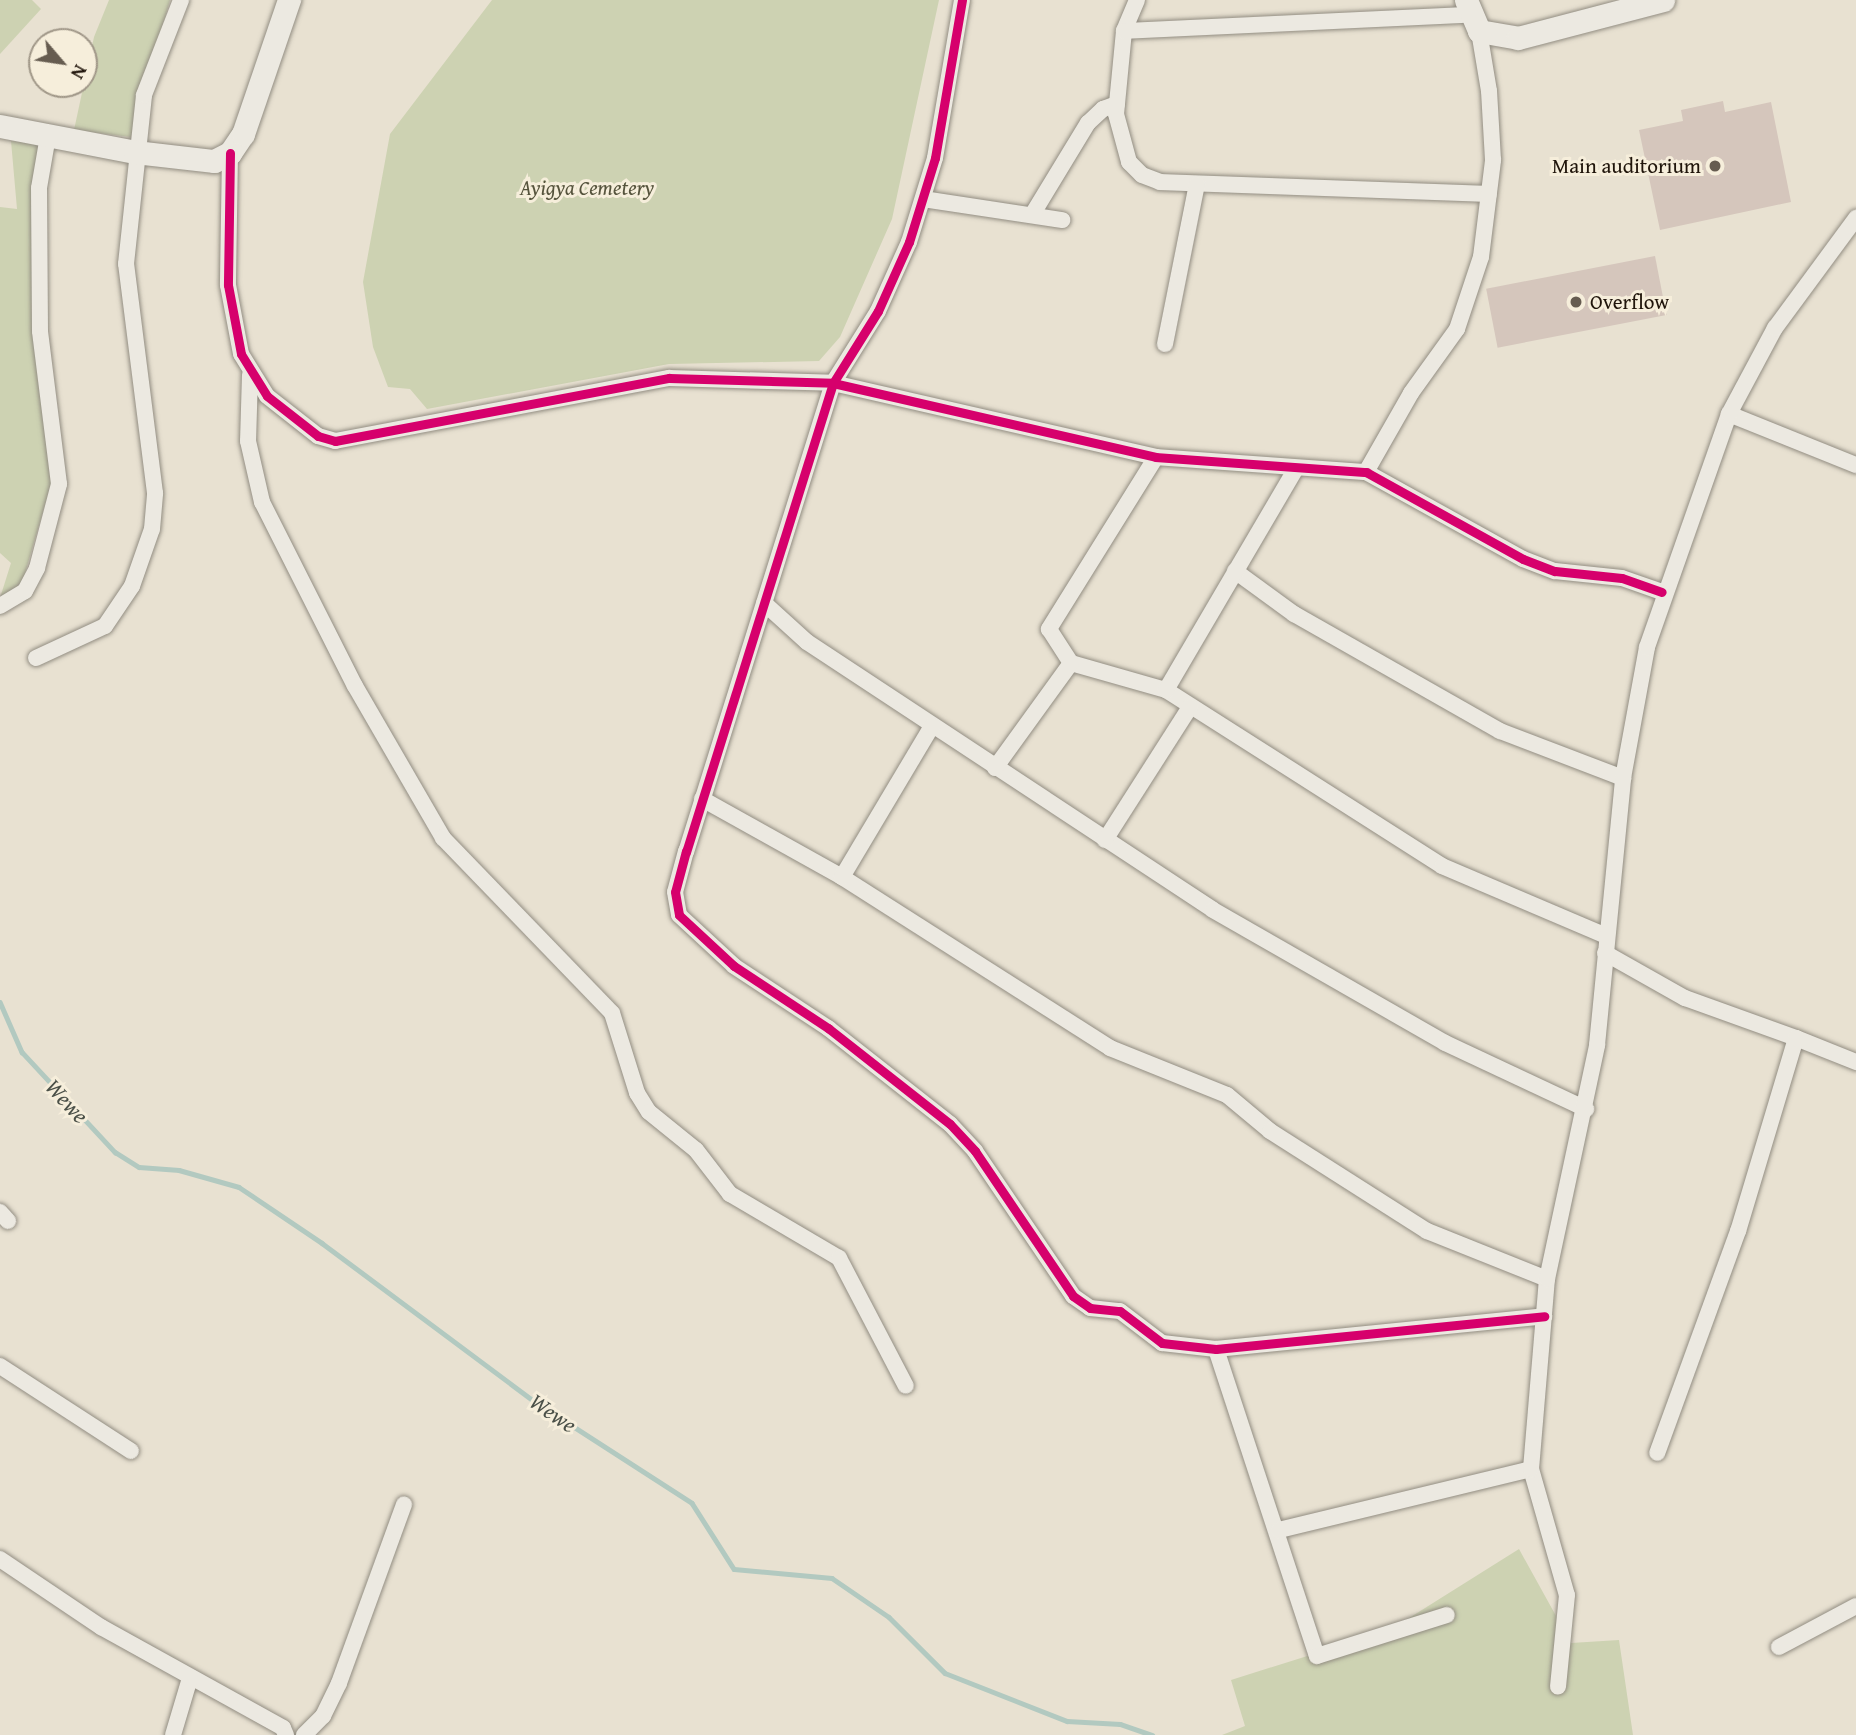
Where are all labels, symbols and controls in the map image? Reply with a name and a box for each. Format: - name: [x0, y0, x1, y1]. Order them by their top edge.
- north arrow: [28, 28, 98, 98]
- text: N: [64, 60, 95, 85]
- place label: Main auditorium: [1552, 153, 1701, 179]
- marker: Main auditorium: [1707, 158, 1723, 174]
- park label: Ayigya Cemetery: [520, 175, 654, 201]
- place label: Overflow: [1590, 289, 1669, 315]
- marker: Overflow: [1568, 294, 1584, 310]
- water label: Wewe: [40, 1073, 94, 1129]
- water label: Wewe: [524, 1387, 582, 1439]

